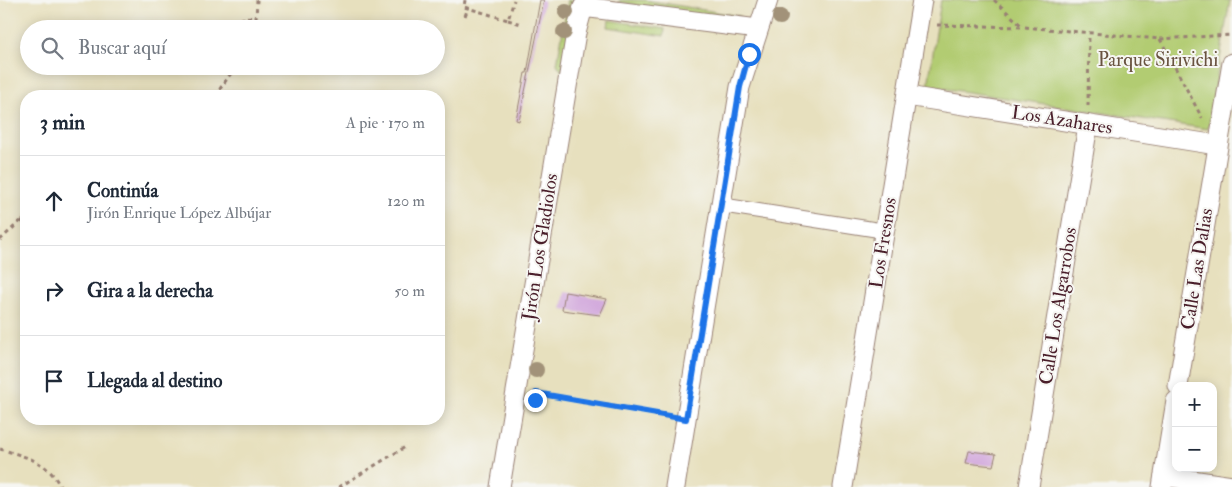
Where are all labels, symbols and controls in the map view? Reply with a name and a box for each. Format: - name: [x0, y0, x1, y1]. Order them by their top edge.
- search box: [20, 20, 445, 75]
- icon: search: [38, 34, 66, 62]
- text: Buscar aquí: [78, 36, 166, 60]
- route start: [738, 43, 761, 66]
- park label: Parque Sirivichi: [1098, 48, 1218, 72]
- street label: Los Azahares: [1010, 100, 1114, 140]
- text: 3 min: [40, 109, 85, 136]
- text: A pie · 170 m: [346, 113, 425, 133]
- street label: Jirón Los Gladiolos: [516, 172, 563, 323]
- text: Continúa: [87, 179, 158, 203]
- icon: ahead: [40, 187, 68, 215]
- text: 120 m: [387, 191, 425, 211]
- street label: Los Fresnos: [864, 196, 902, 290]
- text: Jirón Enrique López Albújar: [87, 203, 271, 223]
- street label: Calle Las Dalias: [1176, 206, 1218, 332]
- street label: Calle Los Algarrobos: [1034, 226, 1082, 386]
- icon: right: [40, 277, 68, 305]
- text: Gira a la derecha: [87, 279, 213, 303]
- text: 50 m: [394, 281, 425, 301]
- icon: arrive: [40, 367, 68, 395]
- text: Llegada al destino: [87, 369, 222, 393]
- map controls: [1172, 382, 1217, 472]
- button: +: [1172, 382, 1217, 427]
- route end: [524, 389, 547, 412]
- button: −: [1172, 427, 1217, 472]

